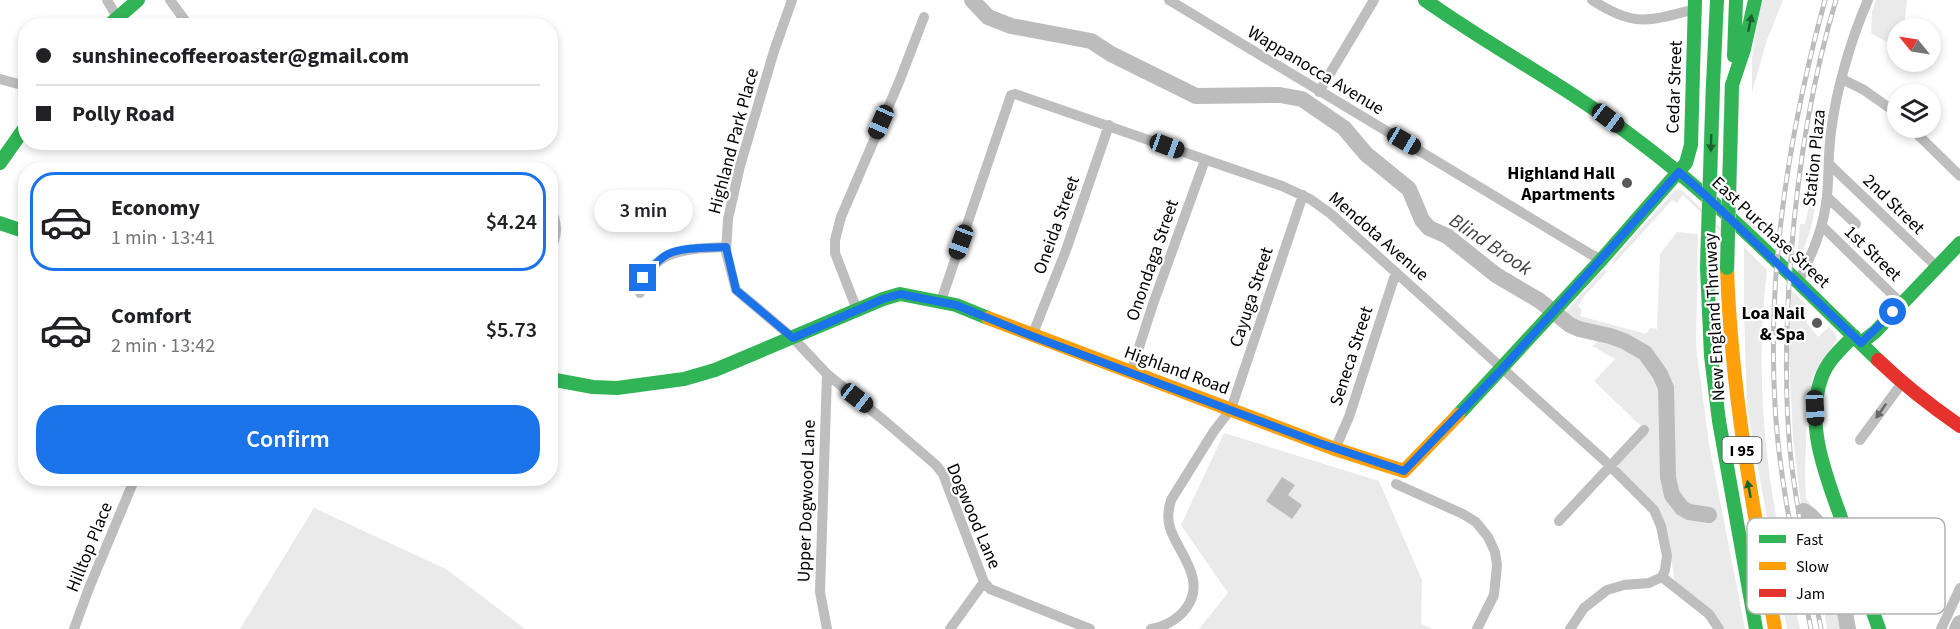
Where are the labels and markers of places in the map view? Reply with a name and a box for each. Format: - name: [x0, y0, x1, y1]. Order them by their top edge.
- place label: Highland Hall Apartments: [1507, 161, 1615, 207]
- marker: Highland Hall Apartments: [1620, 176, 1634, 190]
- place label: Loa Nail & Spa: [1741, 301, 1805, 347]
- marker: Loa Nail & Spa: [1810, 316, 1824, 330]

